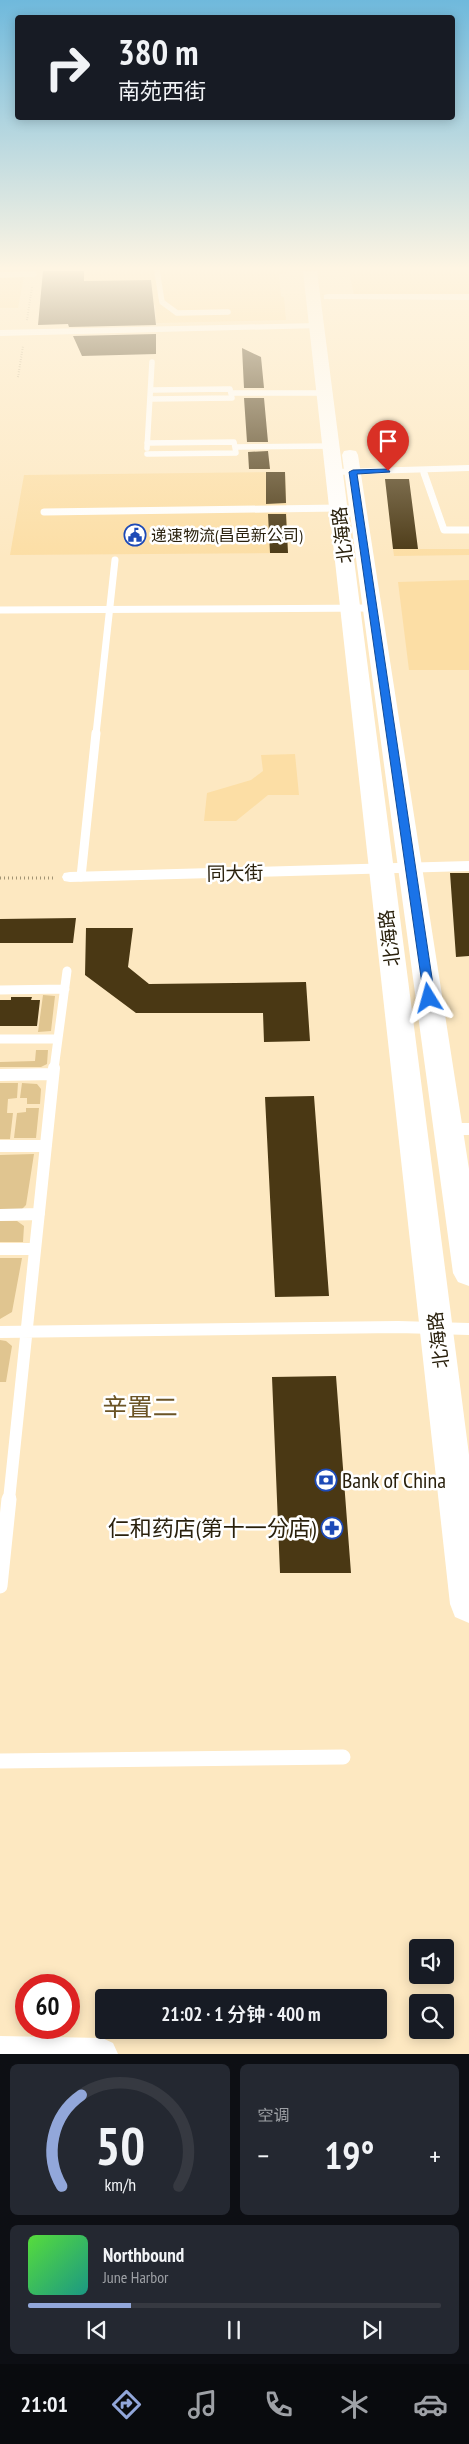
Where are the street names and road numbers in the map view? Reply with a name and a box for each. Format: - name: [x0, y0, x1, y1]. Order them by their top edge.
- street label: 北海路: [327, 505, 357, 565]
- street label: 同大街: [206, 861, 264, 885]
- street label: 北海路: [374, 908, 404, 968]
- street label: 北海路: [423, 1310, 453, 1370]

